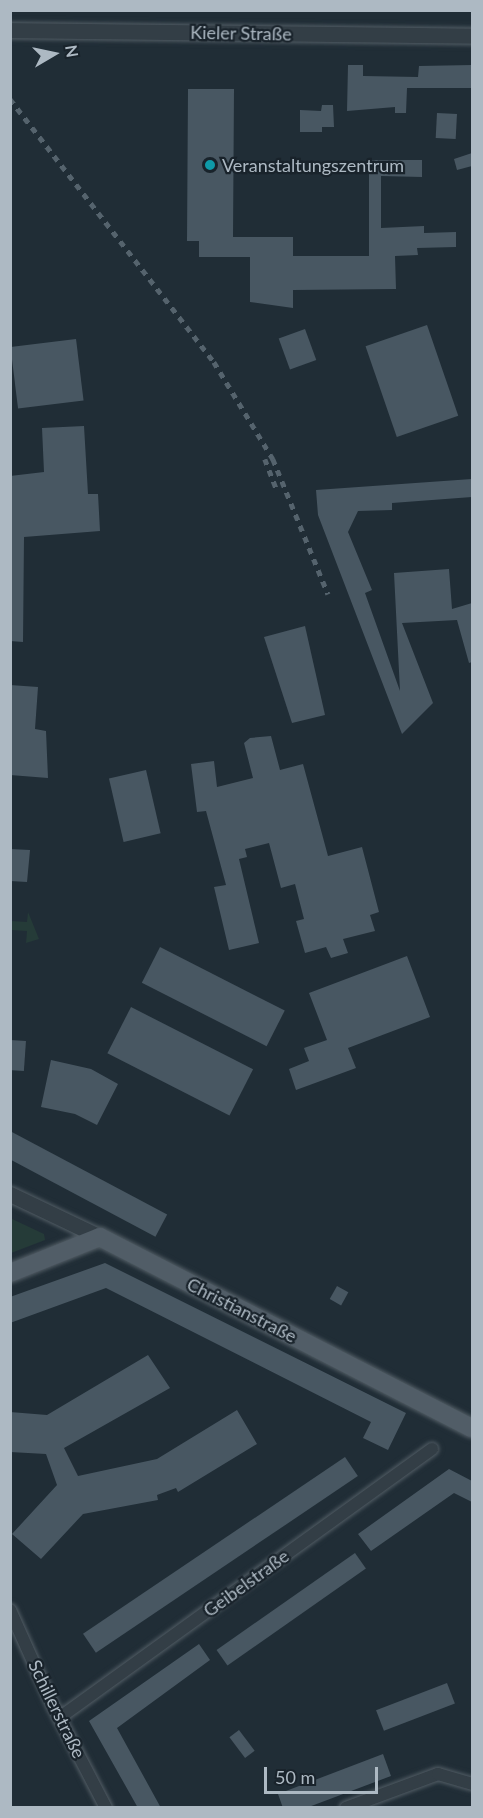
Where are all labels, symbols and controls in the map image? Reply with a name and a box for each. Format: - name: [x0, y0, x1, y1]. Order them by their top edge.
- street label: Kieler Straße: [190, 21, 292, 45]
- north arrow: [24, 24, 84, 84]
- text: N: [62, 44, 83, 59]
- place label: Veranstaltungszentrum: [222, 154, 404, 176]
- marker: Veranstaltungszentrum: [203, 158, 217, 172]
- street label: Christianstraße: [183, 1273, 301, 1347]
- street label: Geibelstraße: [199, 1545, 293, 1621]
- street label: Schillerstraße: [24, 1656, 90, 1762]
- scale bar: [267, 1755, 381, 1793]
- text: 50 m: [275, 1766, 315, 1788]

